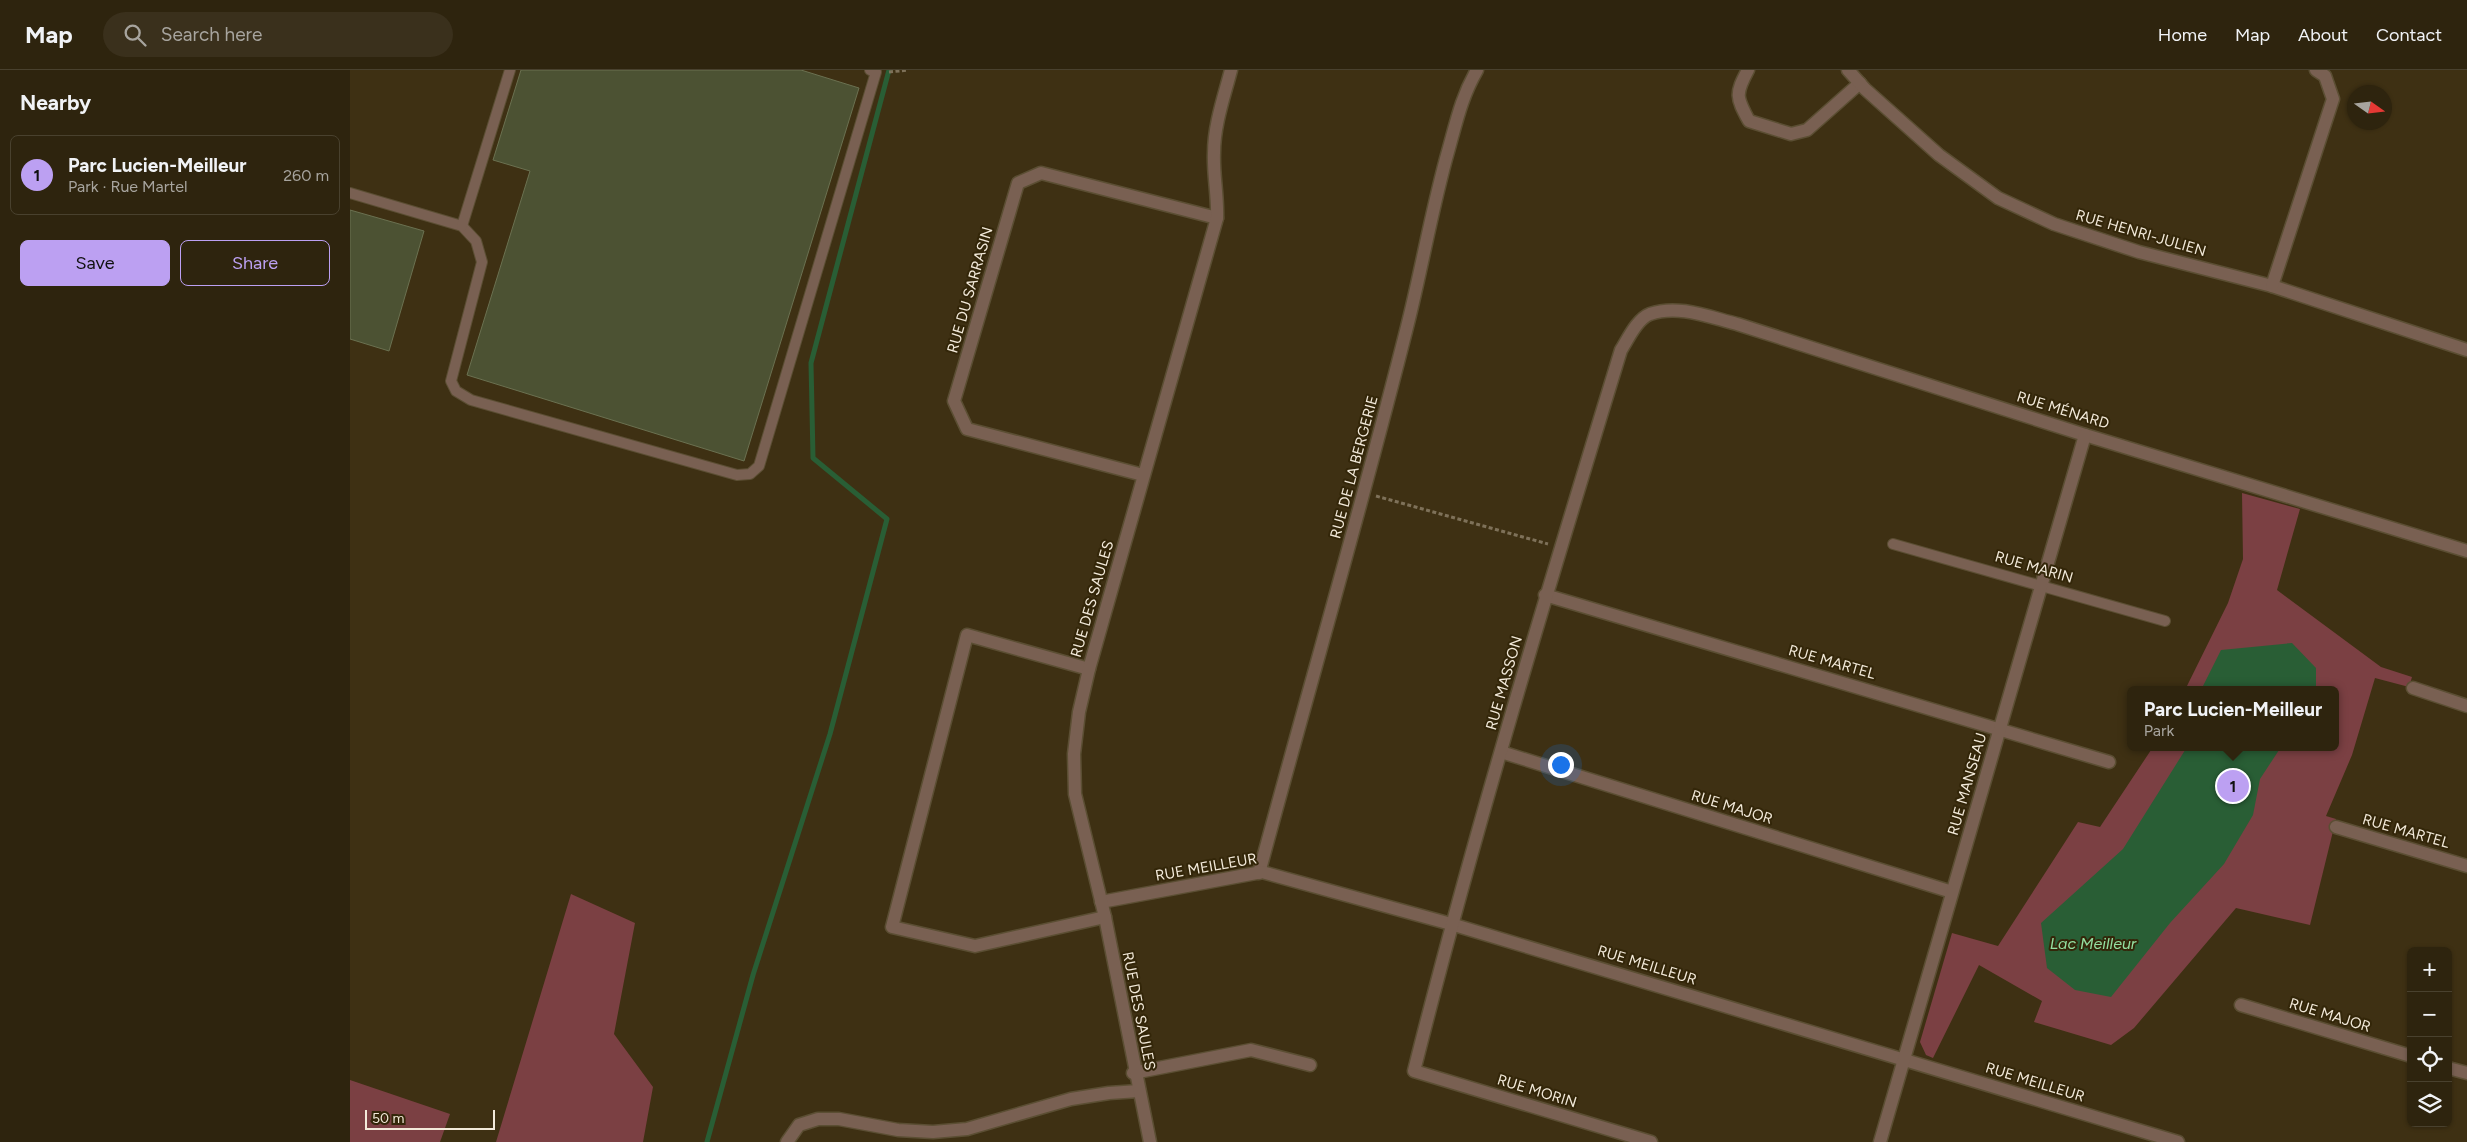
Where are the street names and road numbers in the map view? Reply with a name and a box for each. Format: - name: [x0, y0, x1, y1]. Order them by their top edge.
- street label: RUE HENRI-JULIEN: [2074, 206, 2208, 260]
- street label: RUE DU SARRASIN: [943, 225, 997, 355]
- street label: RUE MÉNARD: [2015, 387, 2111, 433]
- street label: RUE DE LA BERGERIE: [1326, 394, 1382, 540]
- street label: RUE DES SAULES: [1067, 539, 1117, 659]
- street label: RUE MARIN: [1993, 547, 2075, 587]
- street label: RUE MASSON: [1482, 634, 1526, 732]
- street label: RUE MARTEL: [1786, 641, 1878, 683]
- street label: RUE MANSEAU: [1944, 731, 1990, 837]
- street label: RUE MAJOR: [1689, 786, 1775, 828]
- street label: RUE MARTEL: [2360, 810, 2452, 852]
- street label: RUE MEILLEUR: [1154, 849, 1258, 885]
- street label: RUE MEILLEUR: [1595, 941, 1699, 989]
- street label: RUE DES SAULES: [1119, 950, 1159, 1072]
- street label: RUE MAJOR: [2287, 994, 2373, 1036]
- street label: RUE MEILLEUR: [1983, 1058, 2087, 1106]
- street label: RUE MORIN: [1495, 1070, 1579, 1112]

